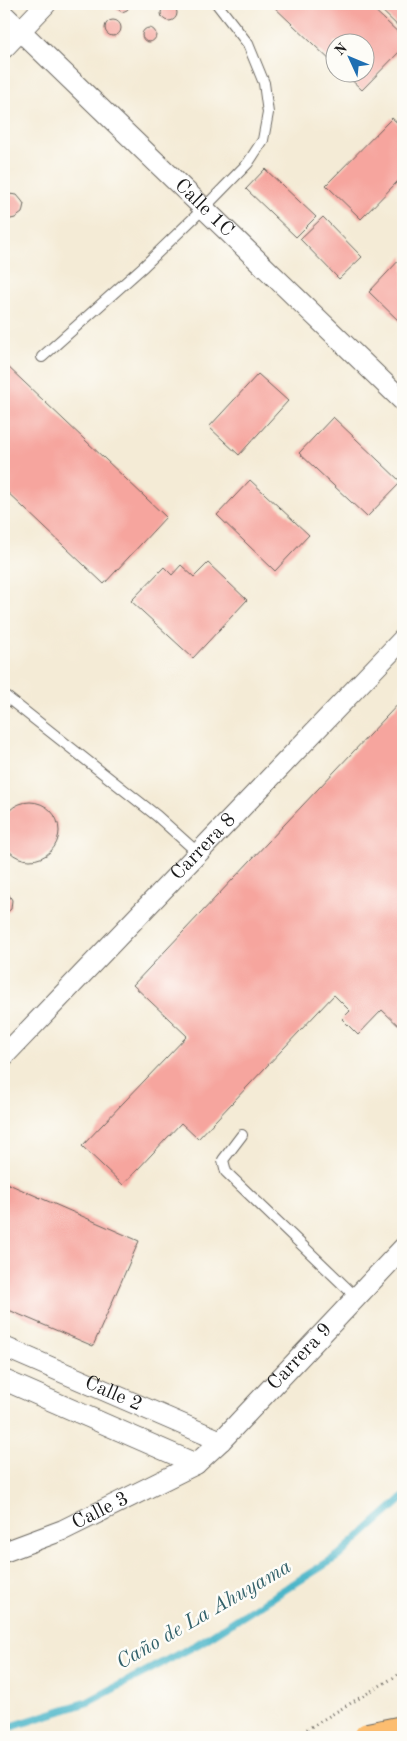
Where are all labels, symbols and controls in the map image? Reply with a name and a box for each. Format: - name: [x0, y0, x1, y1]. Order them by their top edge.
- north arrow: [324, 32, 374, 82]
- text: N: [333, 41, 350, 58]
- street label: Calle 1C: [170, 175, 237, 241]
- street label: Carrera 8: [167, 810, 240, 885]
- street label: Carrera 9: [264, 1319, 336, 1394]
- street label: Calle 2: [81, 1373, 145, 1416]
- street label: Calle 3: [69, 1489, 132, 1534]
- water label: Caño de La Ahuyama: [113, 1556, 295, 1674]

